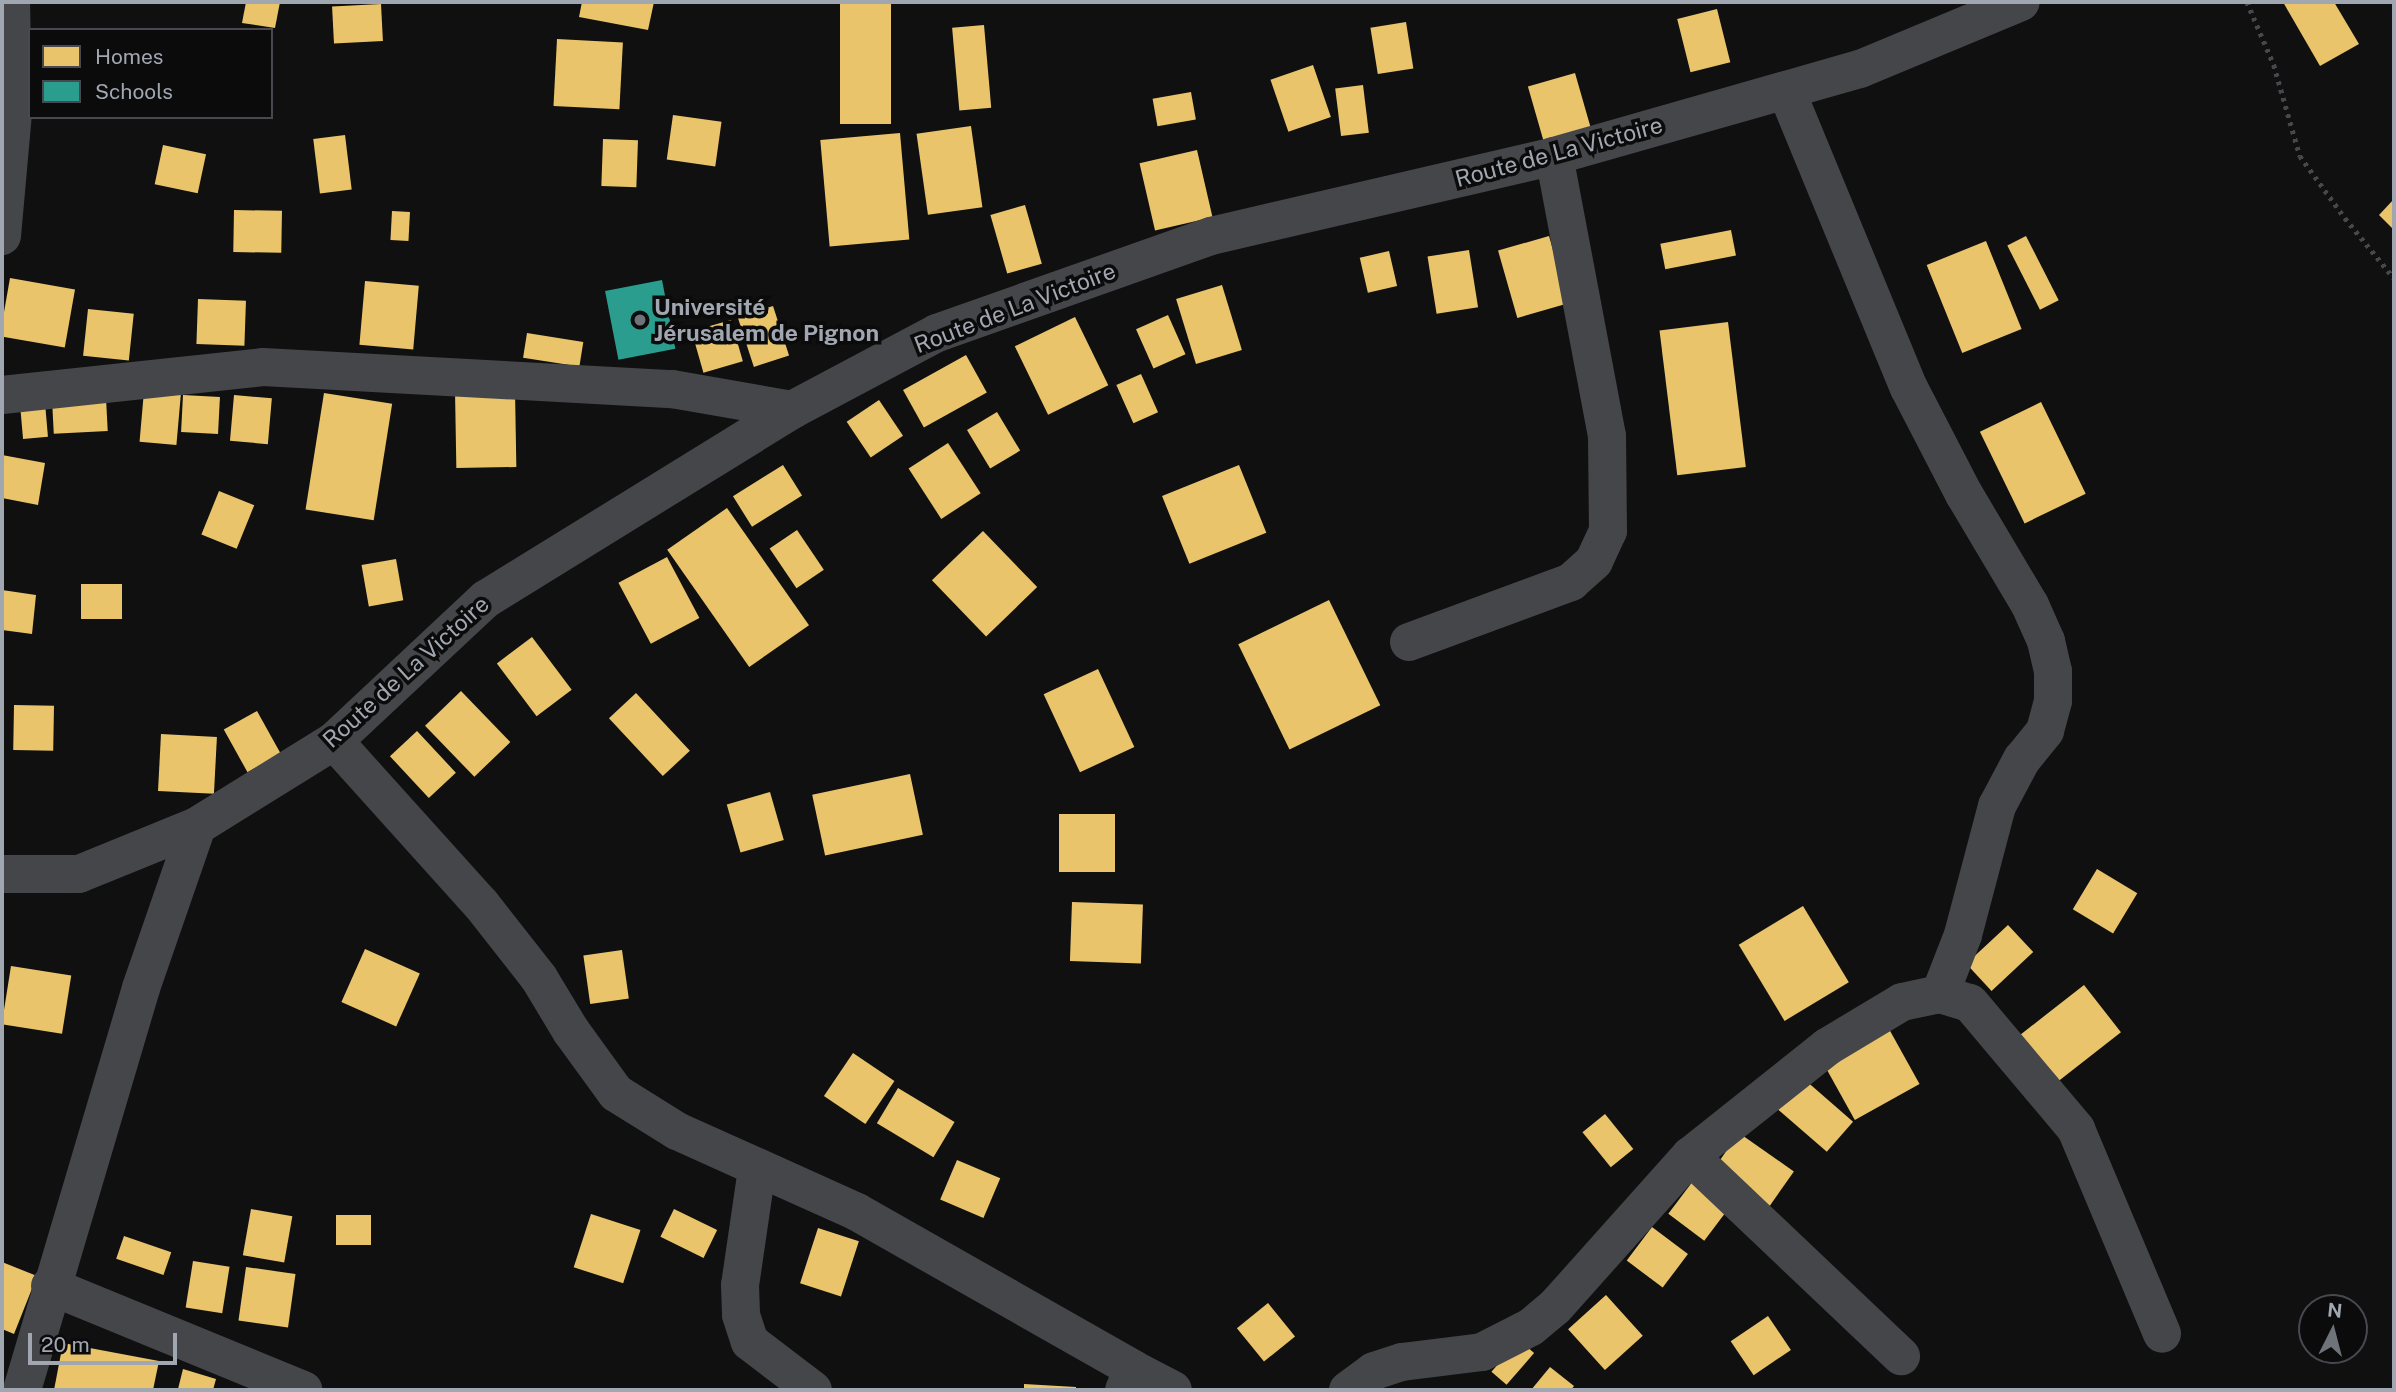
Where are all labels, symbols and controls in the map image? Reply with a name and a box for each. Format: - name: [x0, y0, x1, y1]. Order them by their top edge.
- legend: [28, 28, 273, 119]
- text: Homes: [95, 44, 163, 69]
- text: Schools: [95, 79, 173, 104]
- street label: Route de La Victoire: [1452, 111, 1666, 193]
- street label: Route de La Victoire: [910, 257, 1120, 359]
- place label: Université Jérusalem de Pignon: [654, 293, 879, 347]
- marker: Université Jérusalem de Pignon: [632, 312, 648, 328]
- street label: Route de La Victoire: [317, 590, 495, 754]
- north arrow: [2298, 1294, 2368, 1364]
- text: N: [2326, 1298, 2344, 1322]
- scale bar: [32, 1318, 180, 1362]
- text: 20 m: [41, 1332, 90, 1357]

